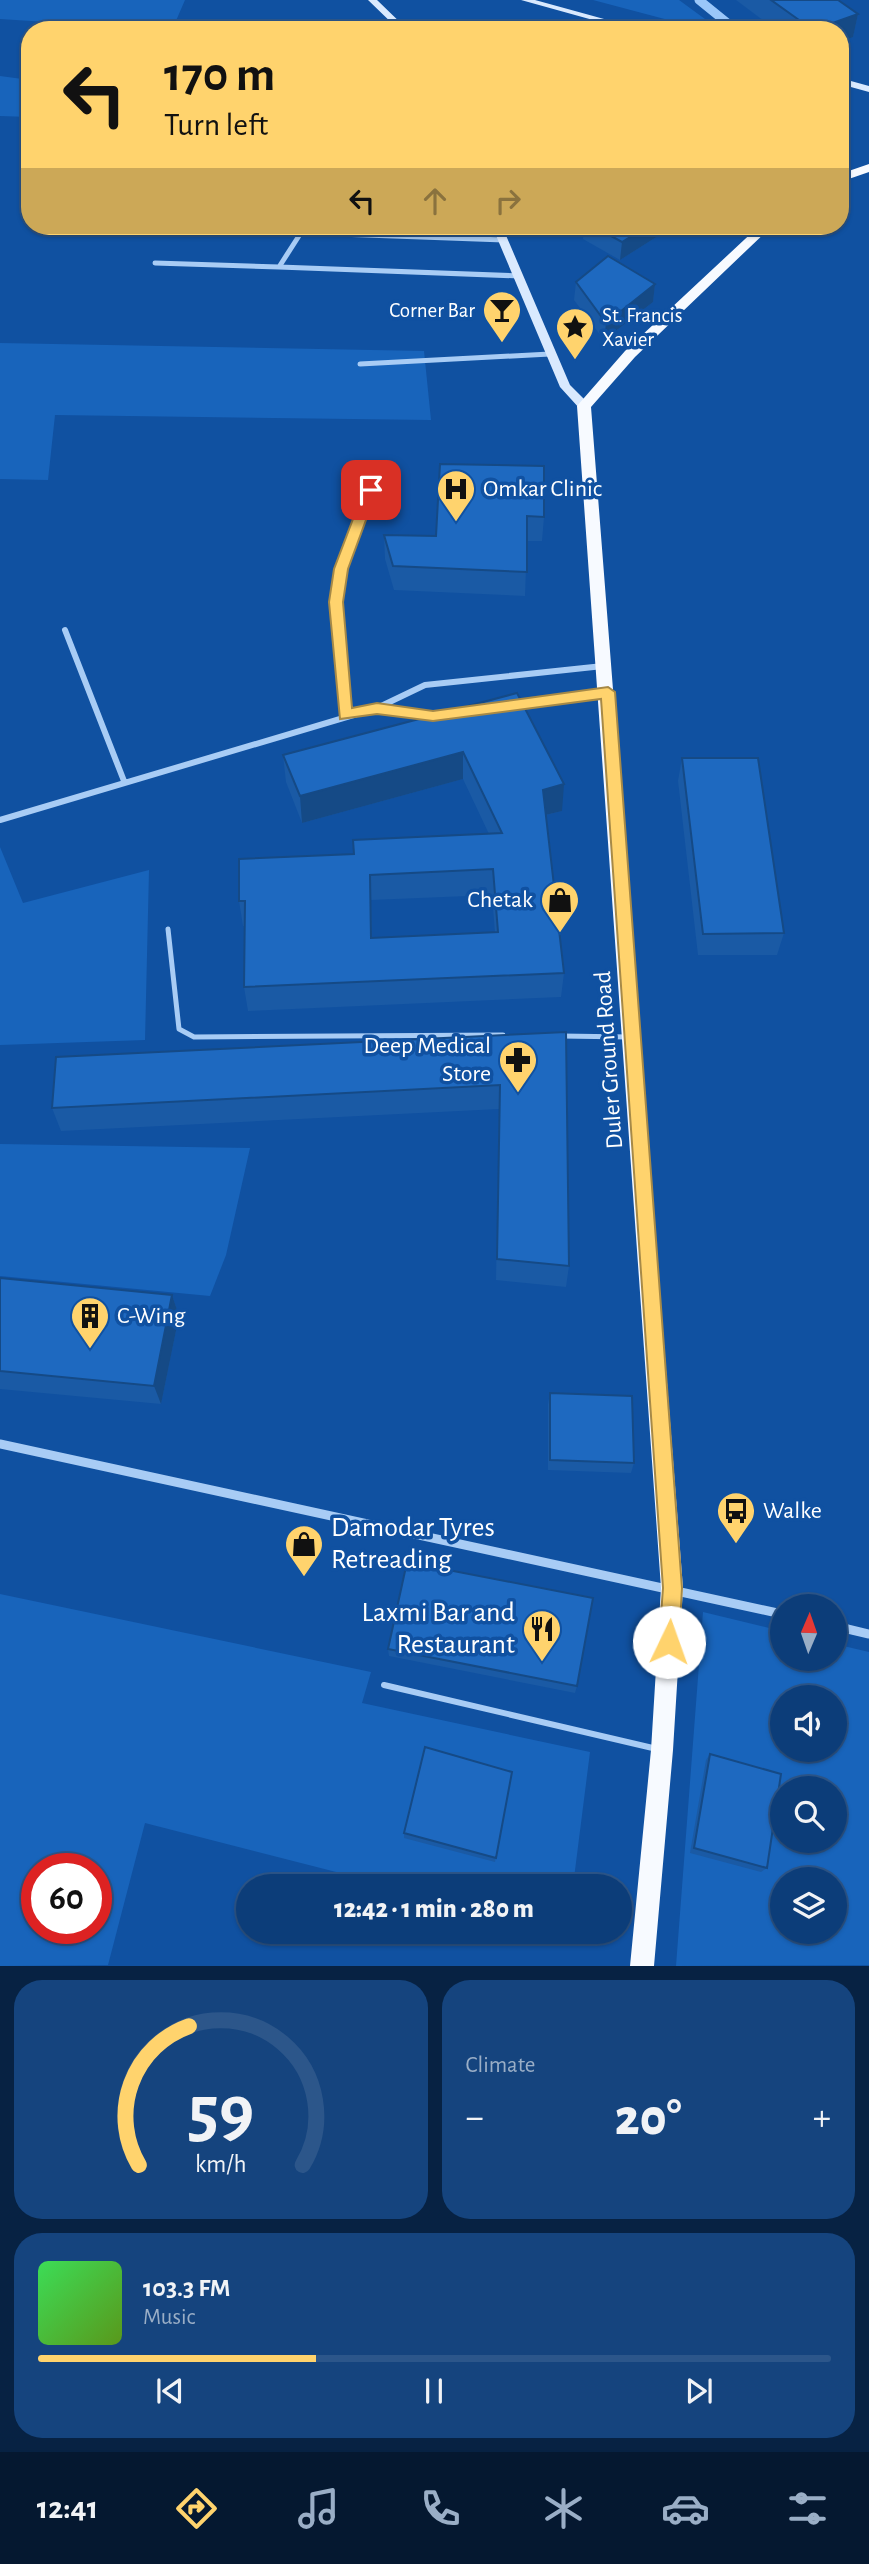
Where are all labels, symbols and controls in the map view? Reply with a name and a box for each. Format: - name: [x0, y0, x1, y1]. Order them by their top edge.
- icon: left: [49, 49, 140, 140]
- text: 170 m: [164, 51, 275, 100]
- text: Turn left: [164, 109, 268, 141]
- icon: left: [343, 182, 381, 220]
- icon: ahead: [416, 182, 454, 220]
- icon: right: [489, 182, 527, 220]
- bar icon: Corner Bar: [481, 289, 523, 344]
- place label: Corner Bar: [389, 300, 475, 321]
- place label: St. Francis Xavier: [602, 305, 682, 350]
- place icon: St. Francis Xavier: [554, 306, 596, 361]
- pin: [341, 460, 401, 520]
- hospital icon: Omkar Clinic: [435, 468, 477, 523]
- icon: arrive: [352, 471, 390, 509]
- place label: Omkar Clinic: [483, 477, 602, 501]
- shop icon: Chetak: [539, 879, 581, 934]
- place label: Chetak: [467, 888, 533, 912]
- street label: Duler Ground Road: [591, 970, 627, 1150]
- place label: Deep Medical Store: [363, 1034, 491, 1086]
- pharmacy icon: Deep Medical Store: [497, 1039, 539, 1094]
- building icon: C-Wing: [69, 1295, 111, 1350]
- place label: C-Wing: [117, 1304, 186, 1328]
- bus stop icon: Walke: [715, 1490, 757, 1545]
- place label: Walke: [763, 1499, 822, 1523]
- place label: Damodar Tyres Retreading: [331, 1514, 495, 1574]
- shop icon: Damodar Tyres Retreading: [283, 1523, 325, 1578]
- north arrow: [770, 1594, 847, 1671]
- map controls: [770, 1594, 847, 1944]
- place label: Laxmi Bar and Restaurant: [361, 1599, 515, 1659]
- position arrow: [632, 1605, 706, 1679]
- restaurant icon: Laxmi Bar and Restaurant: [521, 1608, 563, 1663]
- button: sound: [770, 1685, 847, 1762]
- button: search: [770, 1776, 847, 1853]
- speed limit sign: 60: [21, 1853, 112, 1944]
- button: layers: [770, 1867, 847, 1944]
- text: 12:42 · 1 min · 280 m: [334, 1896, 534, 1922]
- text: Climate: [466, 2054, 535, 2077]
- text: 59: [187, 2078, 254, 2151]
- text: 20°: [615, 2092, 682, 2144]
- text: −: [466, 2099, 484, 2137]
- text: +: [813, 2099, 831, 2137]
- text: km/h: [195, 2152, 247, 2177]
- text: 103.3 FM: [143, 2275, 231, 2301]
- text: Music: [143, 2306, 195, 2329]
- icon: previous: [151, 2372, 189, 2410]
- icon: pause: [415, 2372, 453, 2410]
- icon: next: [680, 2372, 718, 2410]
- icon: directions: [172, 2484, 221, 2533]
- icon: music: [294, 2484, 343, 2533]
- icon: phone: [416, 2484, 465, 2533]
- icon: climate: [539, 2484, 588, 2533]
- icon: car: [661, 2484, 710, 2533]
- icon: filters: [783, 2484, 832, 2533]
- text: 12:41: [37, 2492, 98, 2524]

